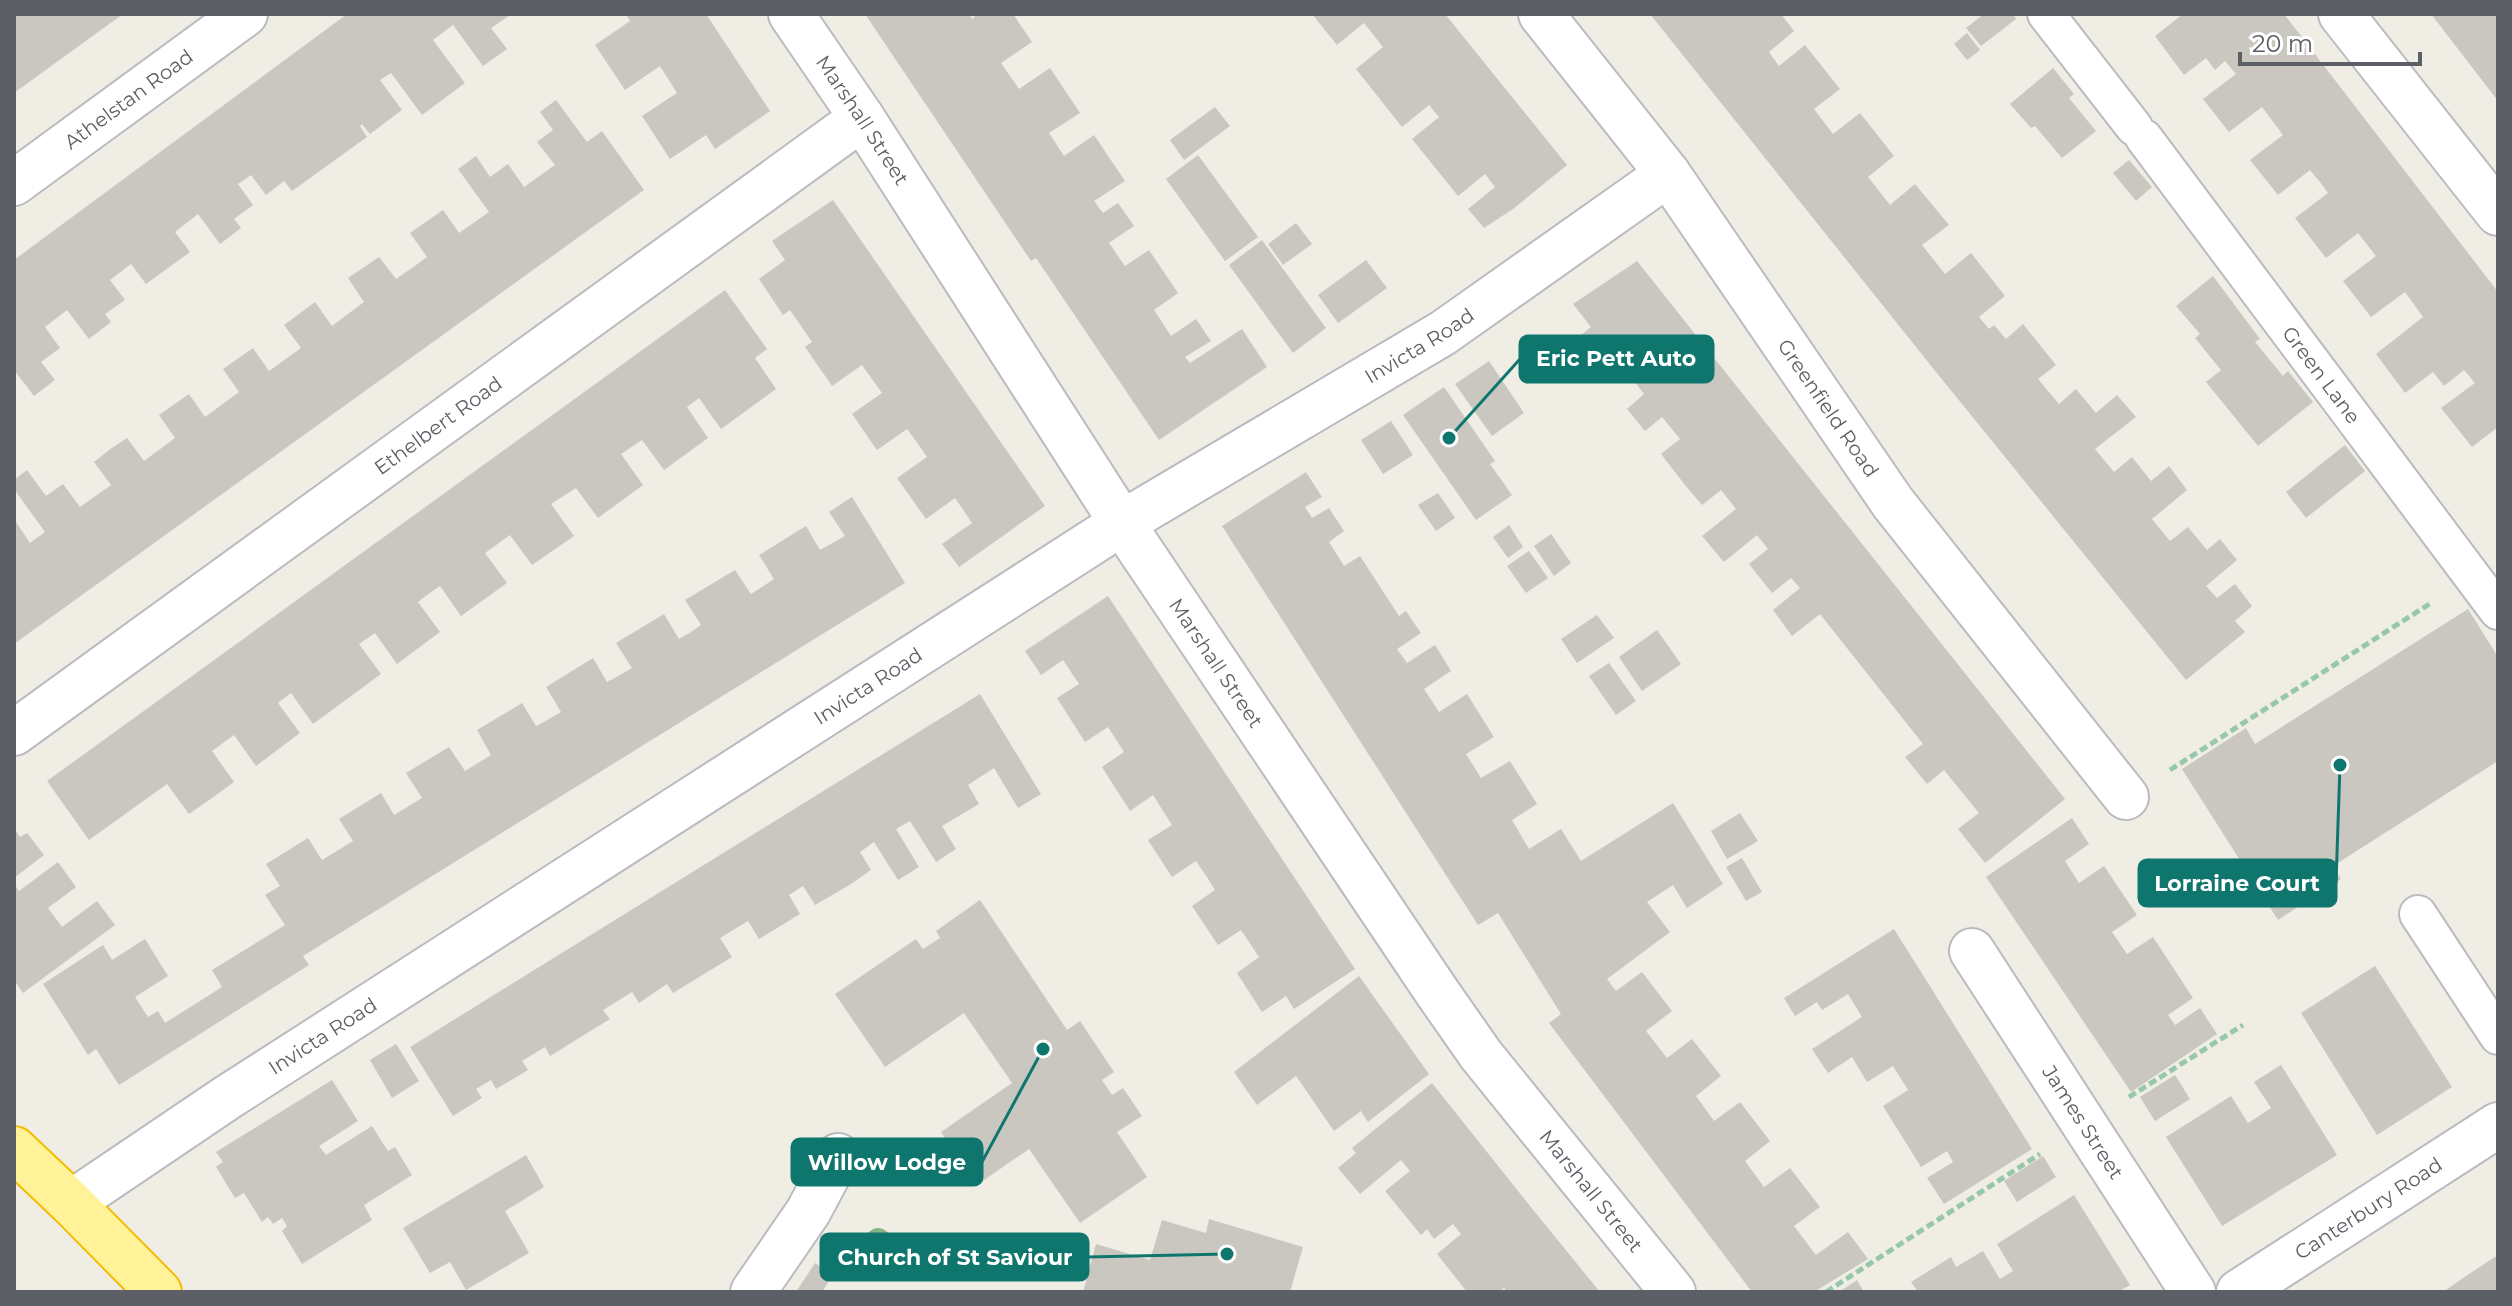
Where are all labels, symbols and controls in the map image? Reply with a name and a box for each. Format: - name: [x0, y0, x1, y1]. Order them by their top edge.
- scale bar: [2240, 16, 2420, 66]
- text: 20 m: [2252, 29, 2313, 58]
- street label: Athelstan Road: [59, 44, 198, 154]
- street label: Marshall Street: [811, 51, 914, 190]
- street label: Invicta Road: [1360, 303, 1479, 389]
- street label: Green Lane: [2277, 322, 2366, 428]
- street label: Greenfield Road: [1773, 335, 1884, 482]
- callout: Eric Pett Auto: [1520, 336, 1713, 382]
- text: Eric Pett Auto: [1536, 345, 1696, 372]
- street label: Ethelbert Road: [370, 371, 507, 480]
- street label: Marshall Street: [1164, 594, 1268, 732]
- street label: Invicta Road: [809, 642, 927, 730]
- callout: Lorraine Court: [2139, 860, 2336, 906]
- text: Lorraine Court: [2154, 870, 2320, 897]
- street label: Invicta Road: [264, 993, 381, 1080]
- street label: James Street: [2037, 1060, 2129, 1184]
- street label: Marshall Street: [1534, 1125, 1648, 1257]
- callout: Willow Lodge: [792, 1139, 982, 1185]
- text: Willow Lodge: [808, 1149, 966, 1176]
- street label: Canterbury Road: [2290, 1152, 2447, 1265]
- callout: Church of St Saviour: [821, 1234, 1088, 1280]
- text: Church of St Saviour: [837, 1244, 1073, 1271]

